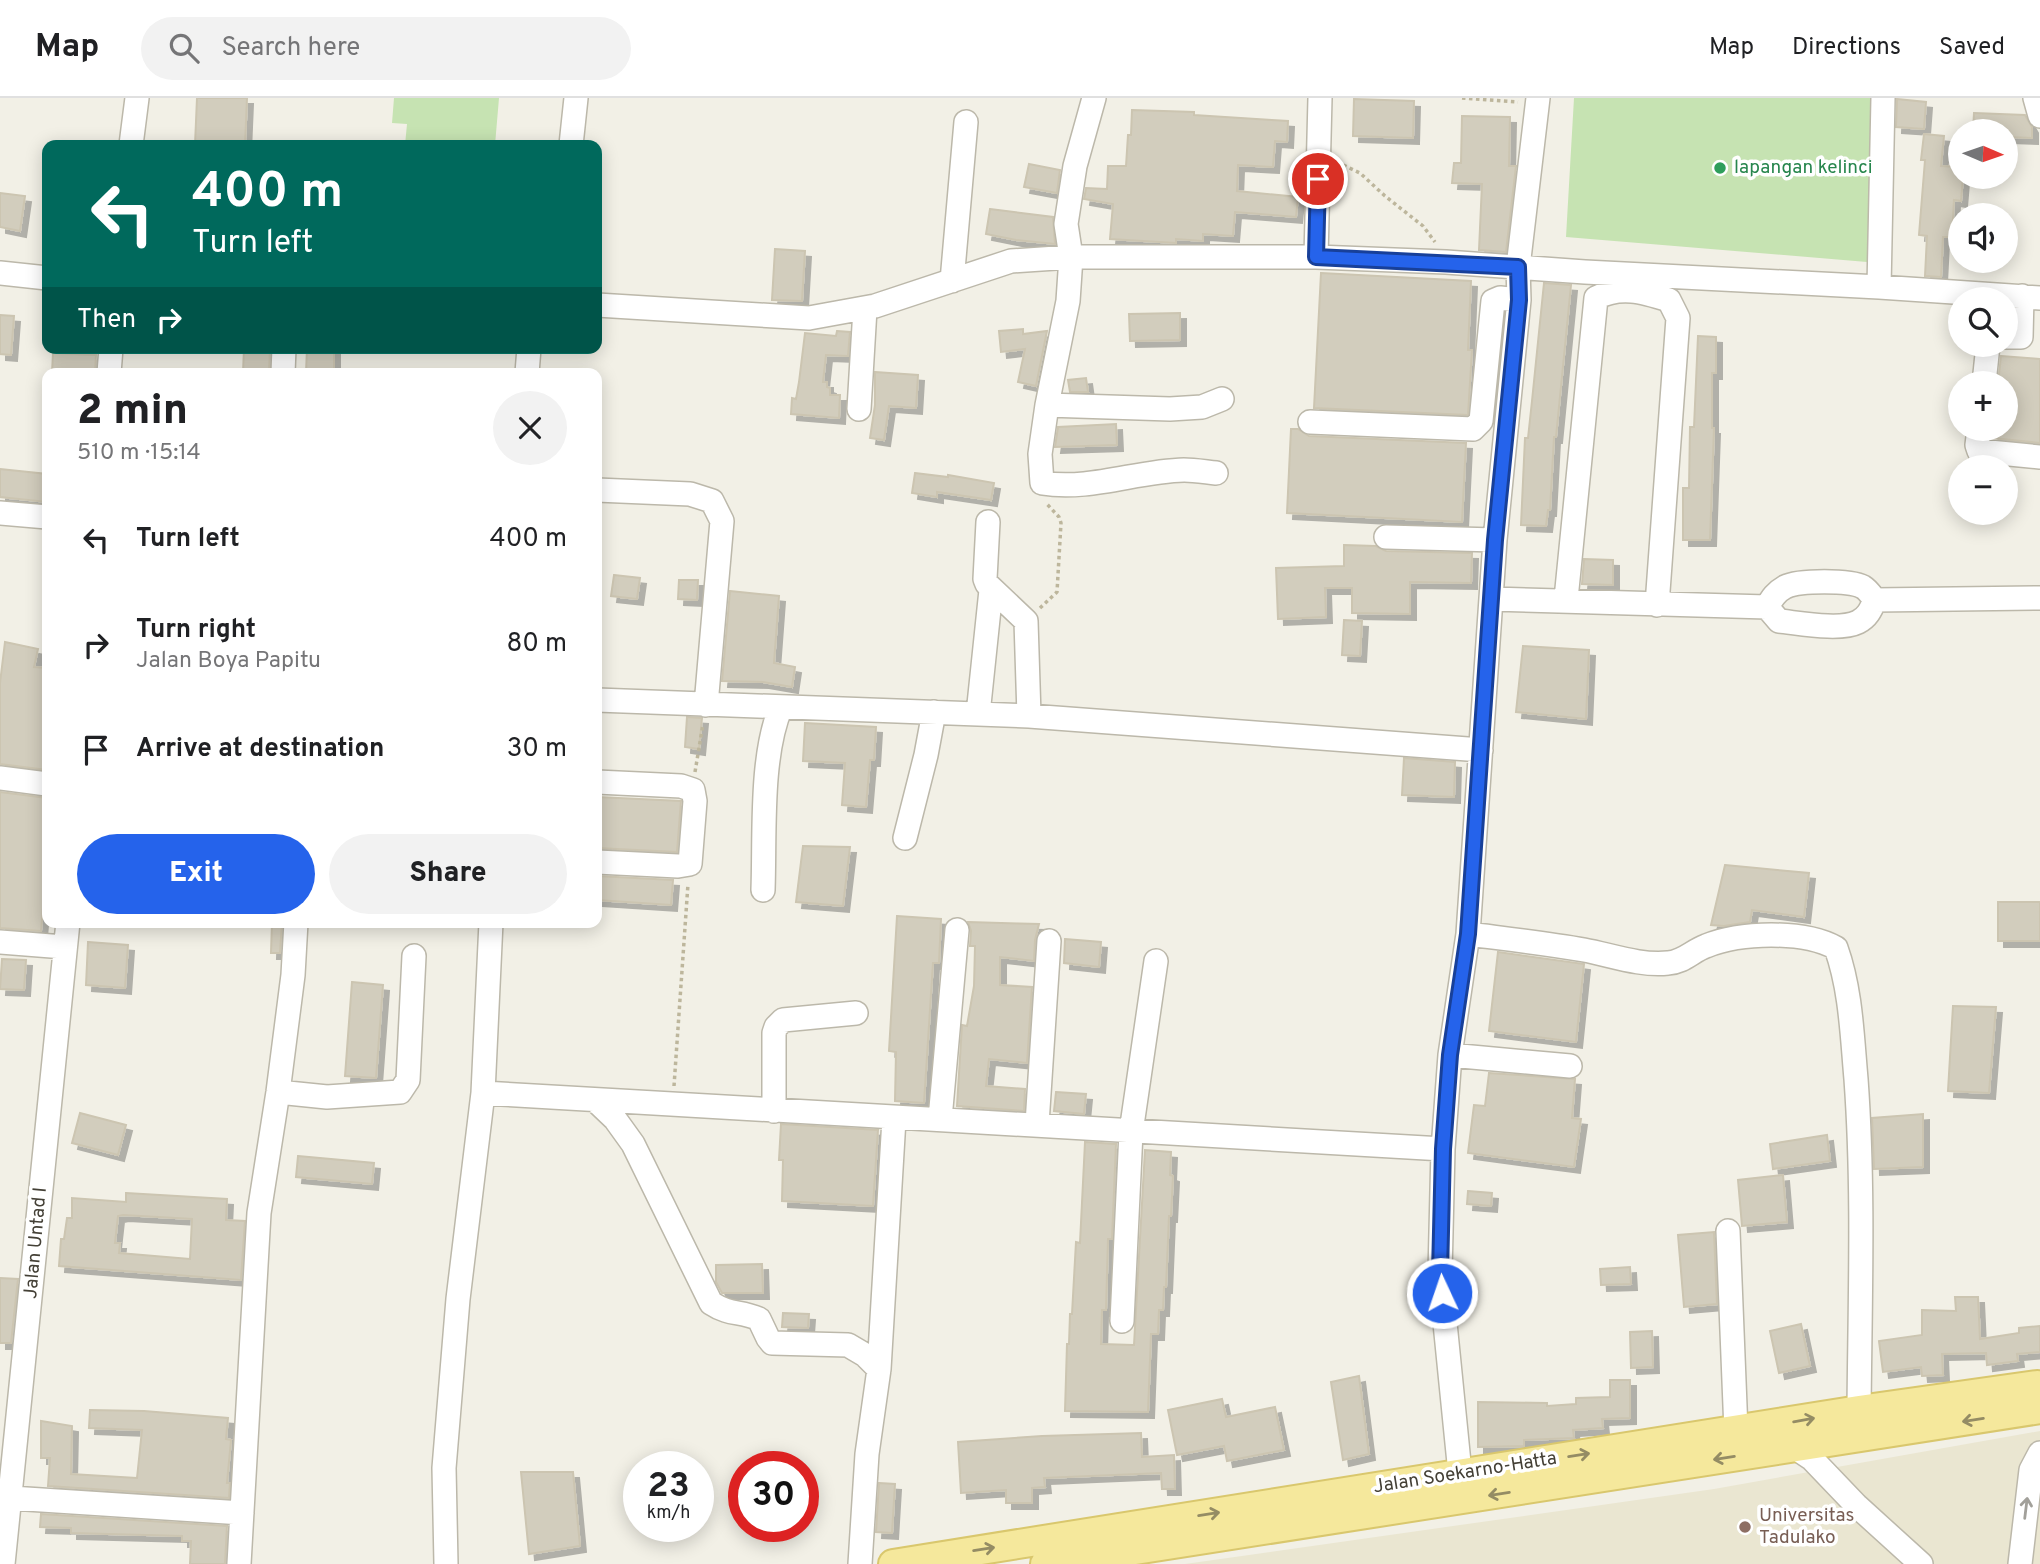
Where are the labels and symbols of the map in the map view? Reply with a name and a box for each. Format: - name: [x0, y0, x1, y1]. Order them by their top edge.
- north arrow: [1948, 119, 2018, 189]
- pin: [1288, 149, 1348, 209]
- place label: lapangan kelinci: [1734, 156, 1873, 180]
- marker: lapangan kelinci: [1712, 160, 1728, 176]
- street label: Jalan Untad I: [19, 1186, 53, 1300]
- position arrow: [1405, 1256, 1479, 1330]
- one-way arrow: [1792, 1413, 1815, 1426]
- one-way arrow: [1962, 1414, 1984, 1427]
- street label: Jalan Soekarno-Hatta: [1372, 1447, 1558, 1499]
- one-way arrow: [1567, 1448, 1590, 1461]
- speed limit sign: 30: [728, 1451, 819, 1542]
- one-way arrow: [1713, 1452, 1735, 1465]
- one-way arrow: [1488, 1488, 1511, 1501]
- one-way arrow: [2020, 1497, 2033, 1519]
- place label: Universitas Tadulako: [1759, 1504, 1855, 1550]
- one-way arrow: [1197, 1507, 1220, 1520]
- marker: Universitas Tadulako: [1737, 1519, 1753, 1535]
- one-way arrow: [972, 1543, 995, 1556]

